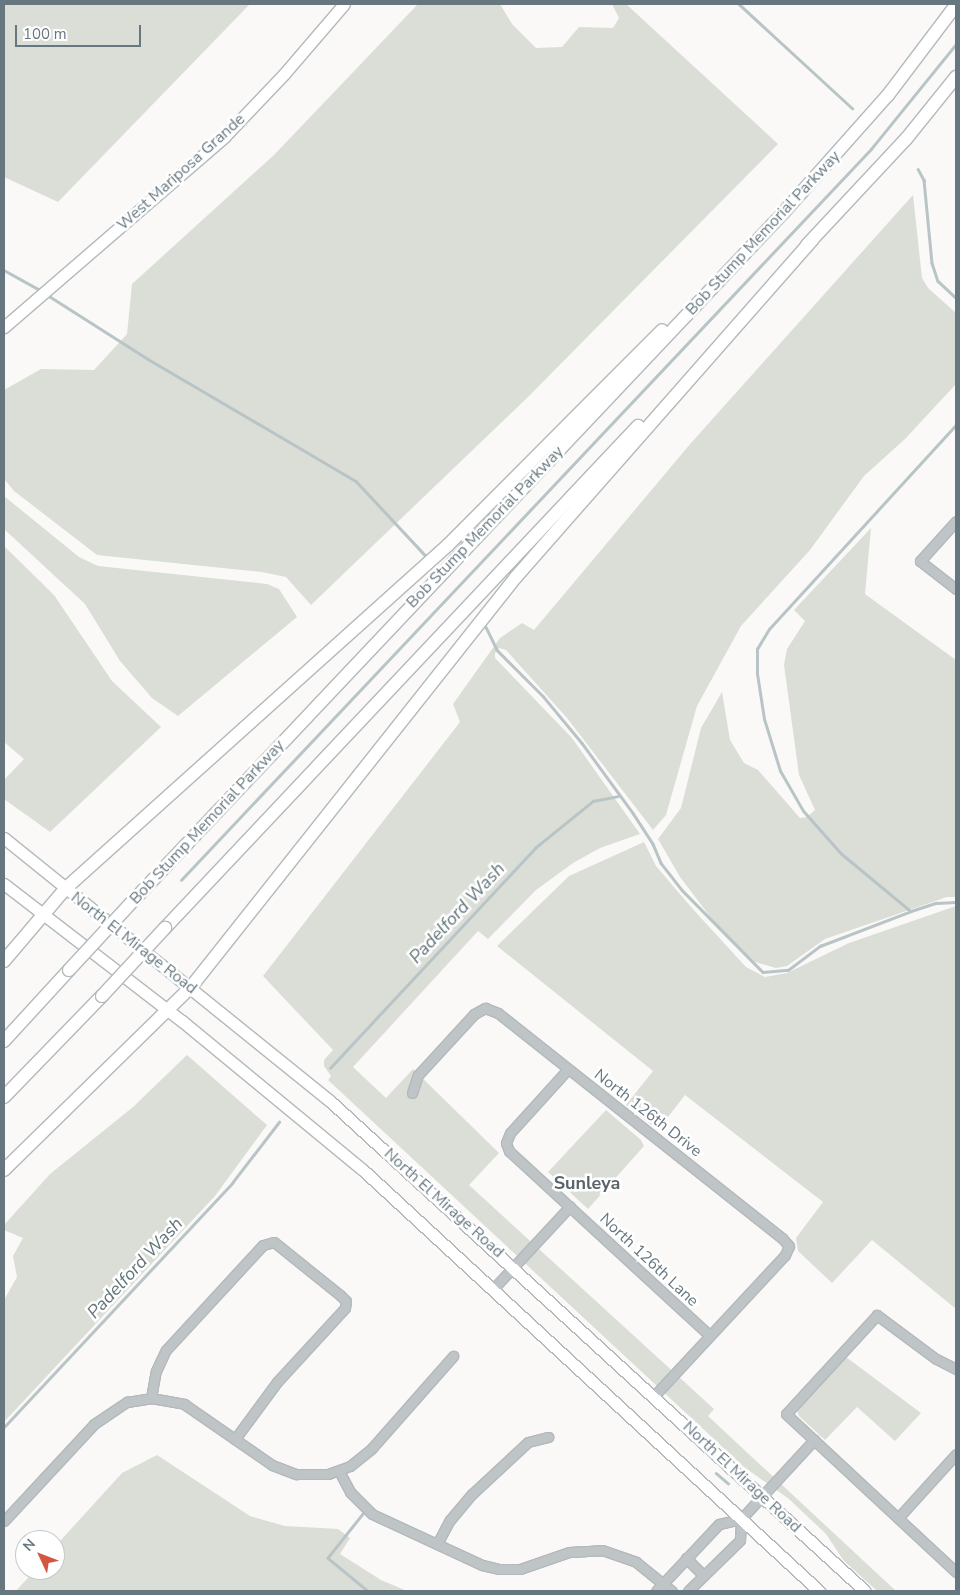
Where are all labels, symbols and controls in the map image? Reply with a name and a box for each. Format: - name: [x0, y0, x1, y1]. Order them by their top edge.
- scale bar: [18, 15, 144, 47]
- text: 100 m: [23, 24, 67, 44]
- street label: West Mariposa Grande: [113, 110, 249, 234]
- street label: Bob Stump Memorial Parkway: [682, 147, 844, 319]
- street label: Bob Stump Memorial Parkway: [402, 442, 568, 612]
- street label: Bob Stump Memorial Parkway: [126, 736, 288, 908]
- water label: Padelford Wash: [405, 858, 509, 968]
- street label: North El Mirage Road: [67, 888, 201, 998]
- street label: North 126th Drive: [590, 1065, 706, 1161]
- street label: North El Mirage Road: [380, 1144, 508, 1262]
- district label: Sunleya: [554, 1172, 620, 1194]
- street label: North 126th Lane: [596, 1209, 702, 1311]
- water label: Padelford Wash: [83, 1213, 187, 1323]
- street label: North El Mirage Road: [679, 1417, 805, 1537]
- north arrow: [15, 1530, 65, 1580]
- text: N: [19, 1535, 40, 1555]

